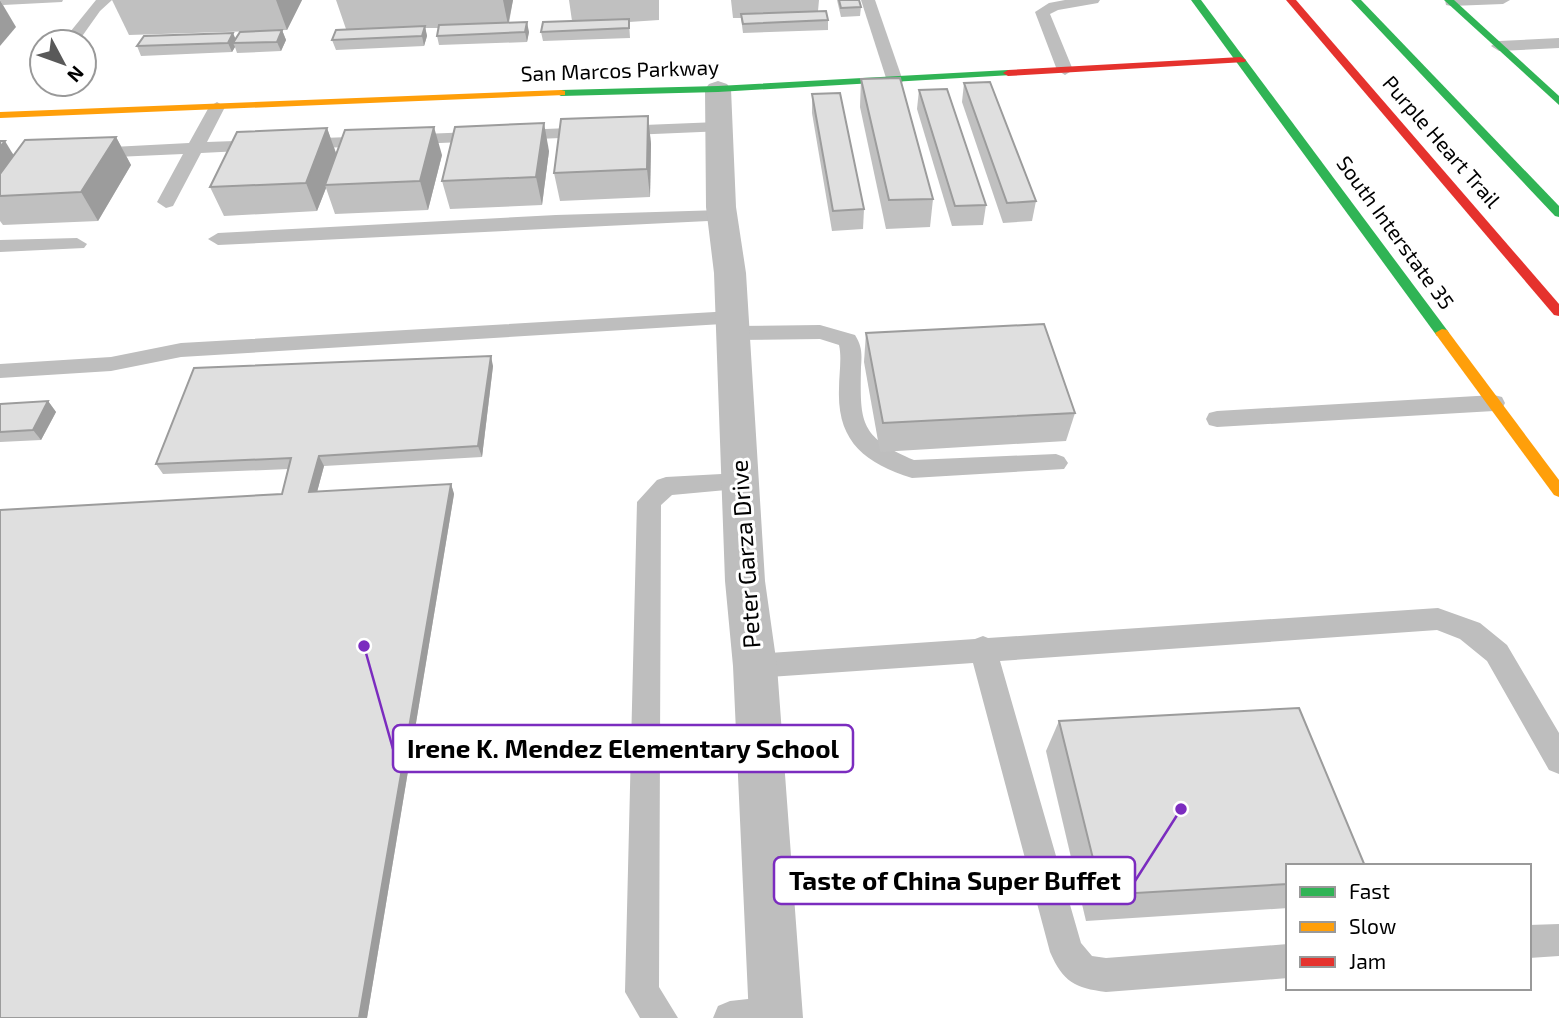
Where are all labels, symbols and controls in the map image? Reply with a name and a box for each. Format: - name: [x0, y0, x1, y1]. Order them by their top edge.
- north arrow: [28, 28, 98, 98]
- street label: San Marcos Parkway: [520, 54, 720, 85]
- text: N: [63, 62, 89, 87]
- street label: Purple Heart Trail: [1378, 70, 1507, 213]
- street label: South Interstate 35: [1332, 151, 1460, 314]
- street label: Peter Garza Drive: [723, 459, 766, 649]
- callout: Irene K. Mendez Elementary School: [393, 725, 853, 772]
- text: Irene K. Mendez Elementary School: [407, 732, 840, 764]
- callout: Taste of China Super Buffet: [774, 857, 1135, 904]
- text: Taste of China Super Buffet: [789, 864, 1121, 895]
- legend: [1286, 864, 1531, 990]
- text: Fast: [1349, 878, 1390, 903]
- text: Slow: [1349, 913, 1396, 938]
- text: Jam: [1349, 948, 1386, 973]

